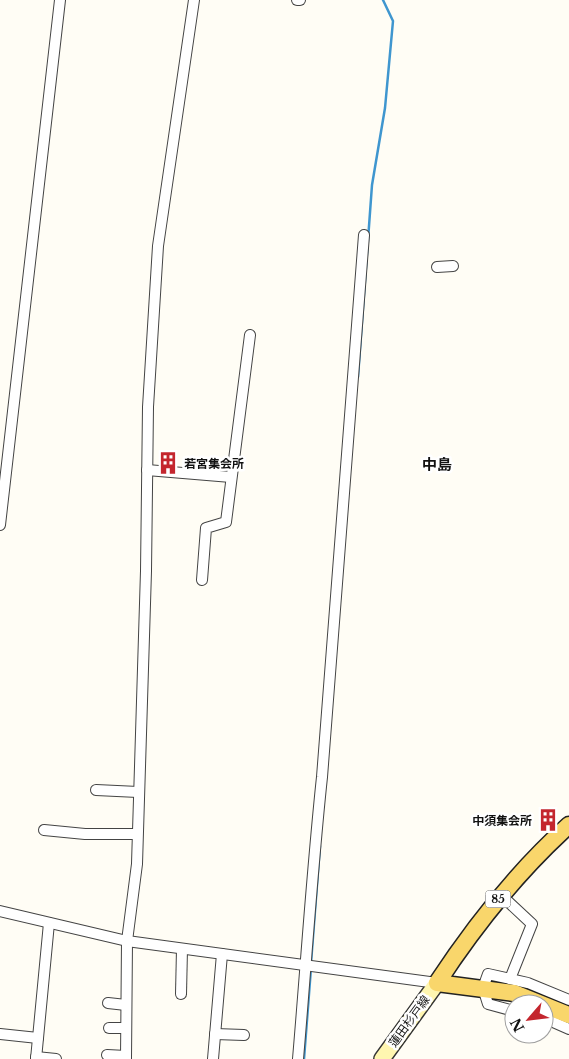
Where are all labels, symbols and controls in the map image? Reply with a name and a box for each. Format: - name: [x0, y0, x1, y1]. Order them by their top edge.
- building icon: 若宮集会所: [155, 450, 181, 476]
- district label: 中島: [422, 455, 452, 474]
- place label: 若宮集会所: [184, 456, 244, 471]
- building icon: 中須集会所: [535, 807, 561, 833]
- place label: 中須集会所: [472, 813, 532, 828]
- road number: 85: [486, 891, 510, 908]
- street label: 蓮田杉戸線: [385, 992, 433, 1050]
- north arrow: [504, 994, 554, 1044]
- text: N: [506, 1015, 529, 1035]

